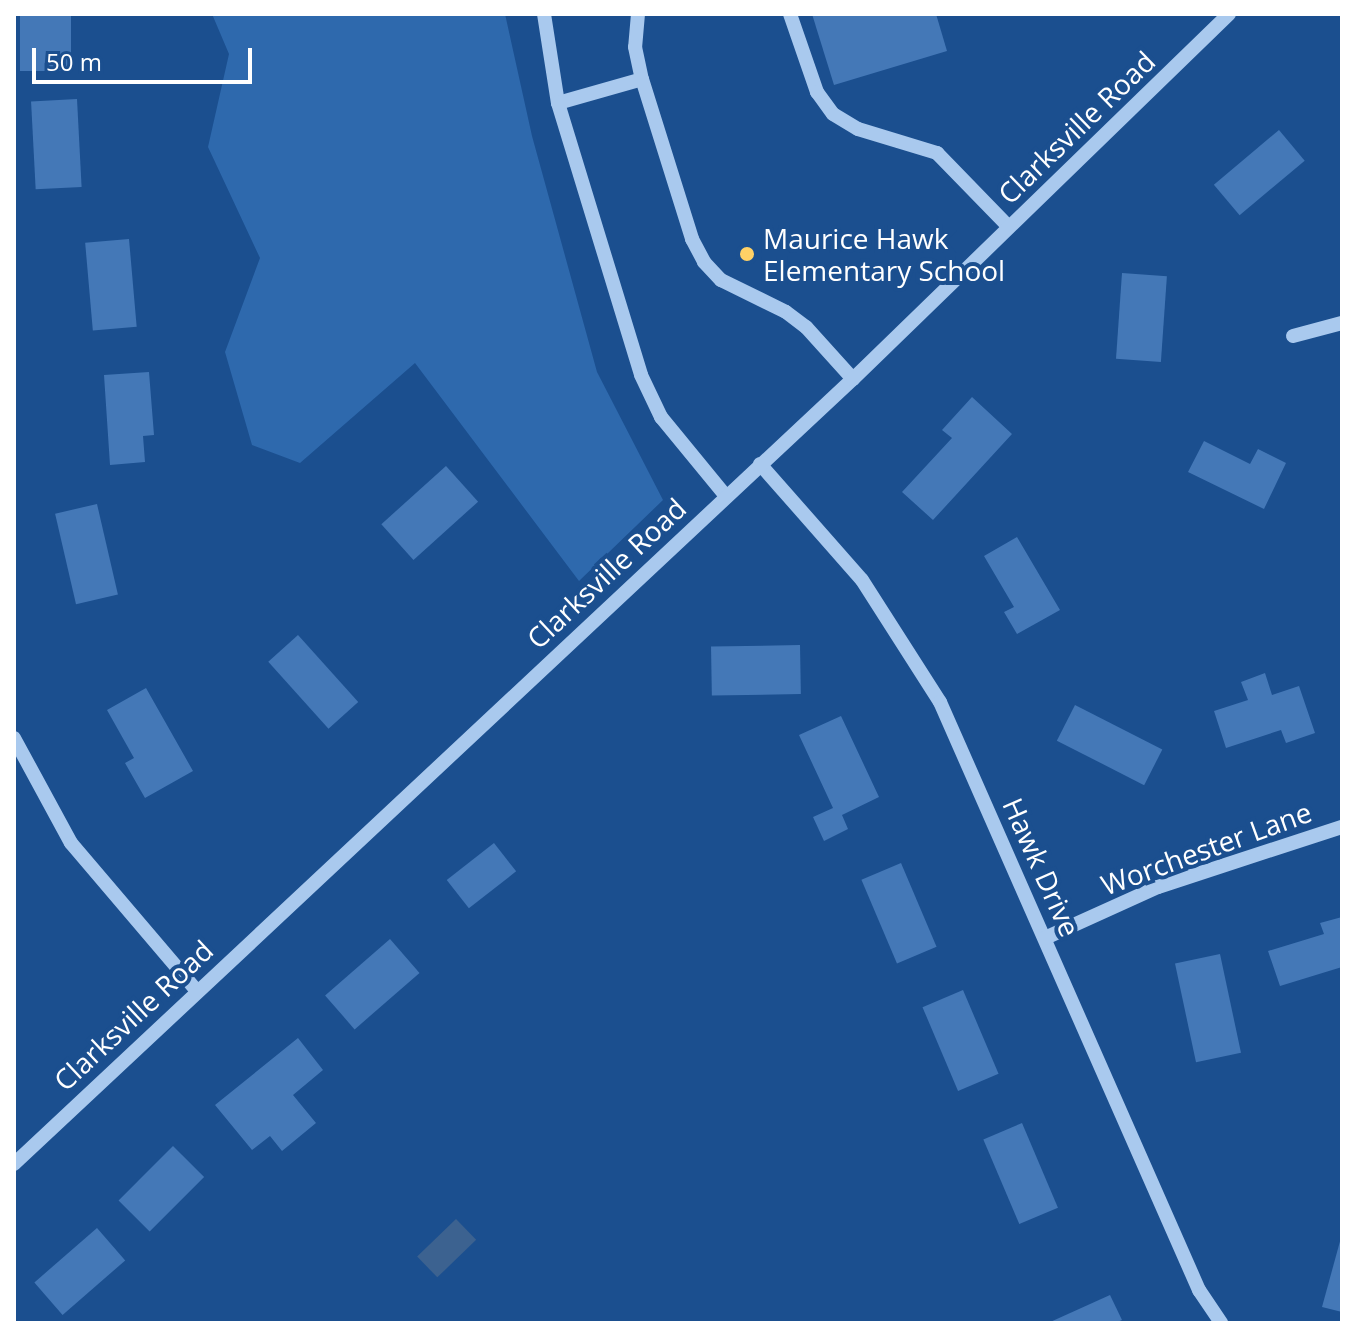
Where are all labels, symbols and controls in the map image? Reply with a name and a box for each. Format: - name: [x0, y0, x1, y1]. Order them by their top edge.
- scale bar: [36, 32, 256, 82]
- street label: Clarksville Road: [991, 44, 1161, 210]
- text: 50 m: [46, 45, 102, 78]
- place label: Maurice Hawk Elementary School: [763, 221, 1005, 287]
- marker: Maurice Hawk Elementary School: [738, 245, 756, 263]
- street label: Clarksville Road: [520, 491, 692, 655]
- street label: Hawk Drive: [996, 792, 1088, 942]
- street label: Worchester Lane: [1096, 794, 1316, 902]
- street label: Clarksville Road: [47, 933, 219, 1097]

